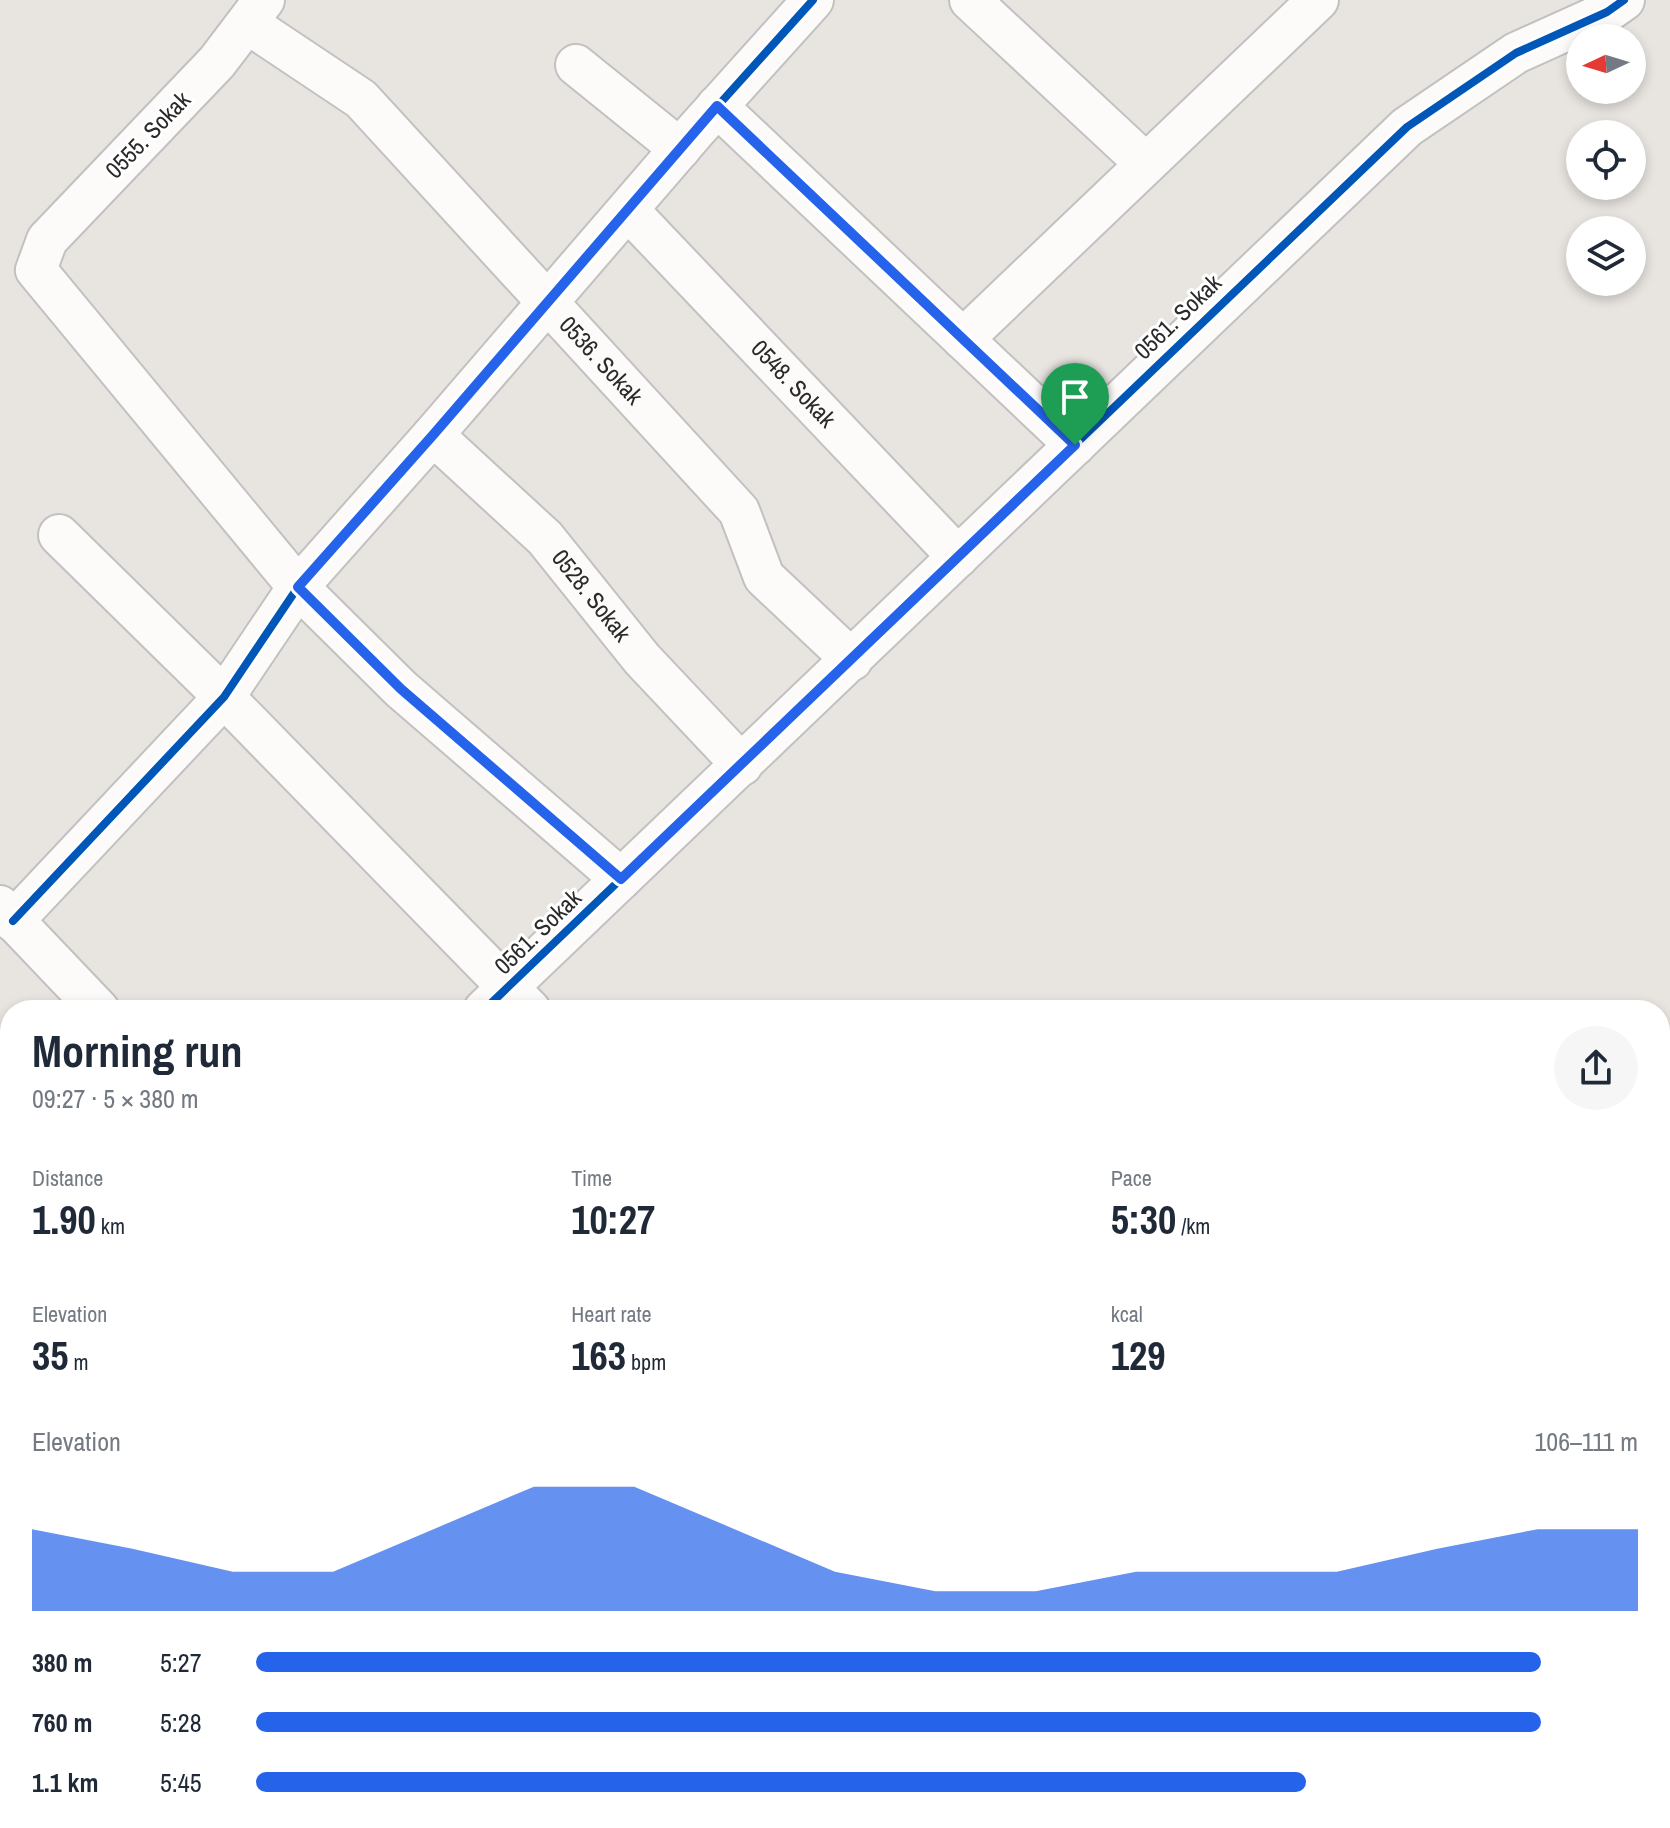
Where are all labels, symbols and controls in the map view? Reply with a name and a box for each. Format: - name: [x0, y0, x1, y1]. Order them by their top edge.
- north arrow: [1566, 24, 1646, 104]
- map controls: [1566, 24, 1646, 296]
- street label: 0555. Sokak: [98, 84, 197, 185]
- button: locate: [1566, 120, 1646, 200]
- button: layers: [1566, 216, 1646, 296]
- street label: 0561. Sokak: [1127, 267, 1228, 366]
- street label: 0536. Sokak: [553, 309, 651, 411]
- street label: 0548. Sokak: [745, 333, 844, 434]
- pin: [1041, 363, 1109, 445]
- icon: arrive: [1053, 375, 1097, 419]
- street label: 0528. Sokak: [545, 542, 639, 648]
- street label: 0561. Sokak: [487, 882, 588, 981]
- text: Morning run: [32, 1021, 242, 1081]
- button: share: [1554, 1026, 1638, 1110]
- text: 09:27 · 5 × 380 m: [32, 1081, 199, 1116]
- text: Distance: [32, 1163, 103, 1193]
- text: Time: [571, 1163, 612, 1193]
- text: Pace: [1111, 1163, 1152, 1193]
- text: 1.90: [32, 1193, 96, 1246]
- text: 10:27: [571, 1193, 655, 1246]
- text: 5:30: [1111, 1193, 1176, 1246]
- text: km: [96, 1211, 125, 1241]
- text: /km: [1176, 1211, 1210, 1241]
- text: Elevation: [32, 1299, 107, 1329]
- text: Heart rate: [571, 1299, 652, 1329]
- text: kcal: [1111, 1299, 1143, 1329]
- text: 35: [32, 1329, 68, 1382]
- text: 163: [571, 1329, 626, 1382]
- text: 129: [1111, 1329, 1165, 1382]
- text: m: [68, 1347, 89, 1377]
- text: bpm: [626, 1347, 666, 1377]
- text: Elevation: [32, 1424, 121, 1459]
- text: 106–111 m: [1534, 1424, 1638, 1459]
- text: 380 m: [32, 1645, 92, 1680]
- text: 5:27: [160, 1645, 202, 1680]
- text: 760 m: [32, 1705, 92, 1740]
- text: 5:28: [160, 1705, 202, 1740]
- text: 1.1 km: [32, 1765, 98, 1800]
- text: 5:45: [160, 1765, 202, 1800]

